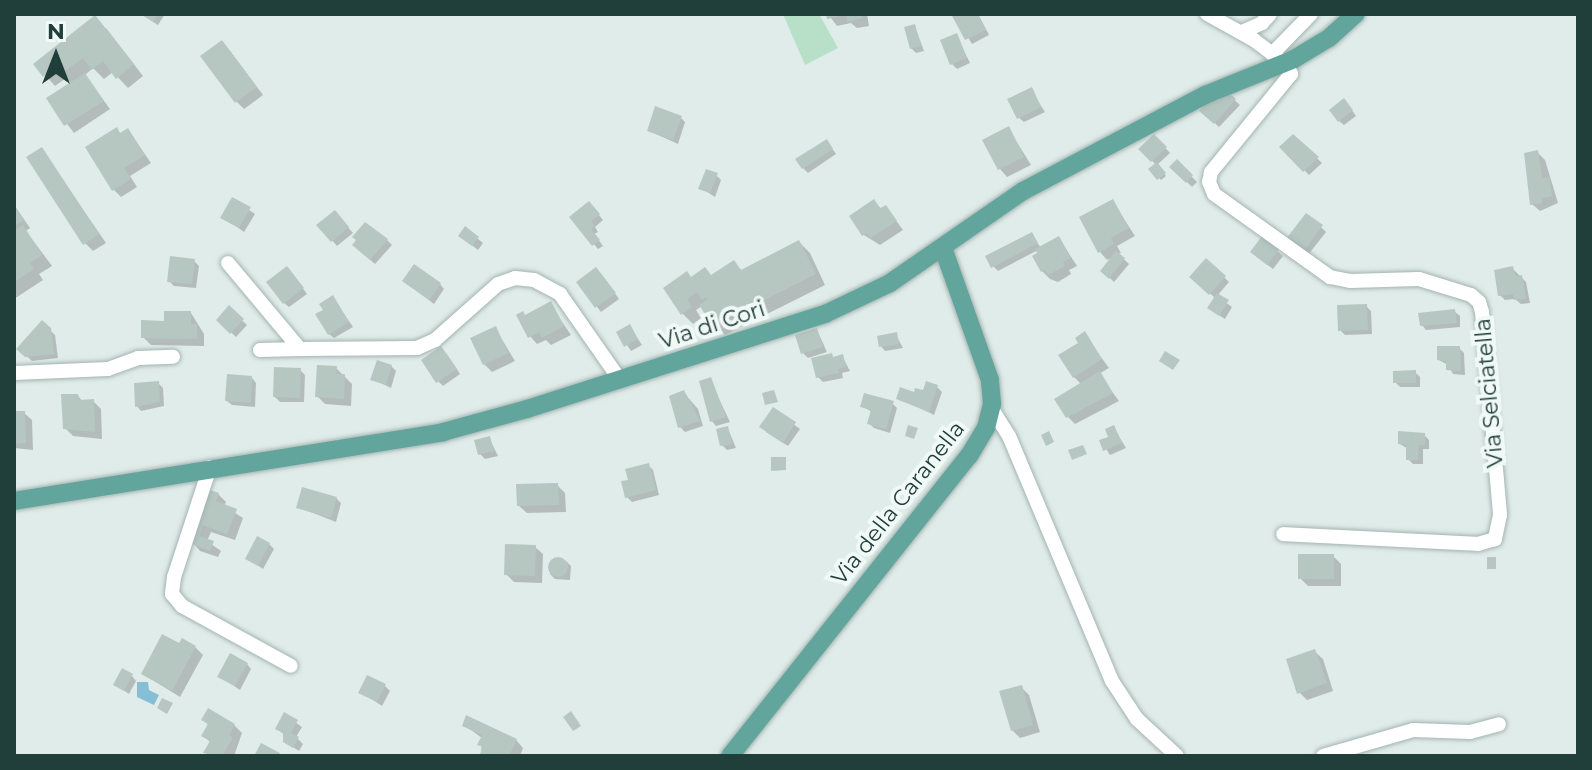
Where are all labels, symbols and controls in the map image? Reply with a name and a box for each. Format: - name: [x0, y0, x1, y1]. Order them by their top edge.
- north arrow: [16, 16, 96, 96]
- text: N: [47, 18, 65, 45]
- street label: Via di Cori: [656, 295, 768, 355]
- street label: Via Selciatella: [1469, 317, 1509, 469]
- street label: Via della Caranella: [826, 416, 970, 590]

